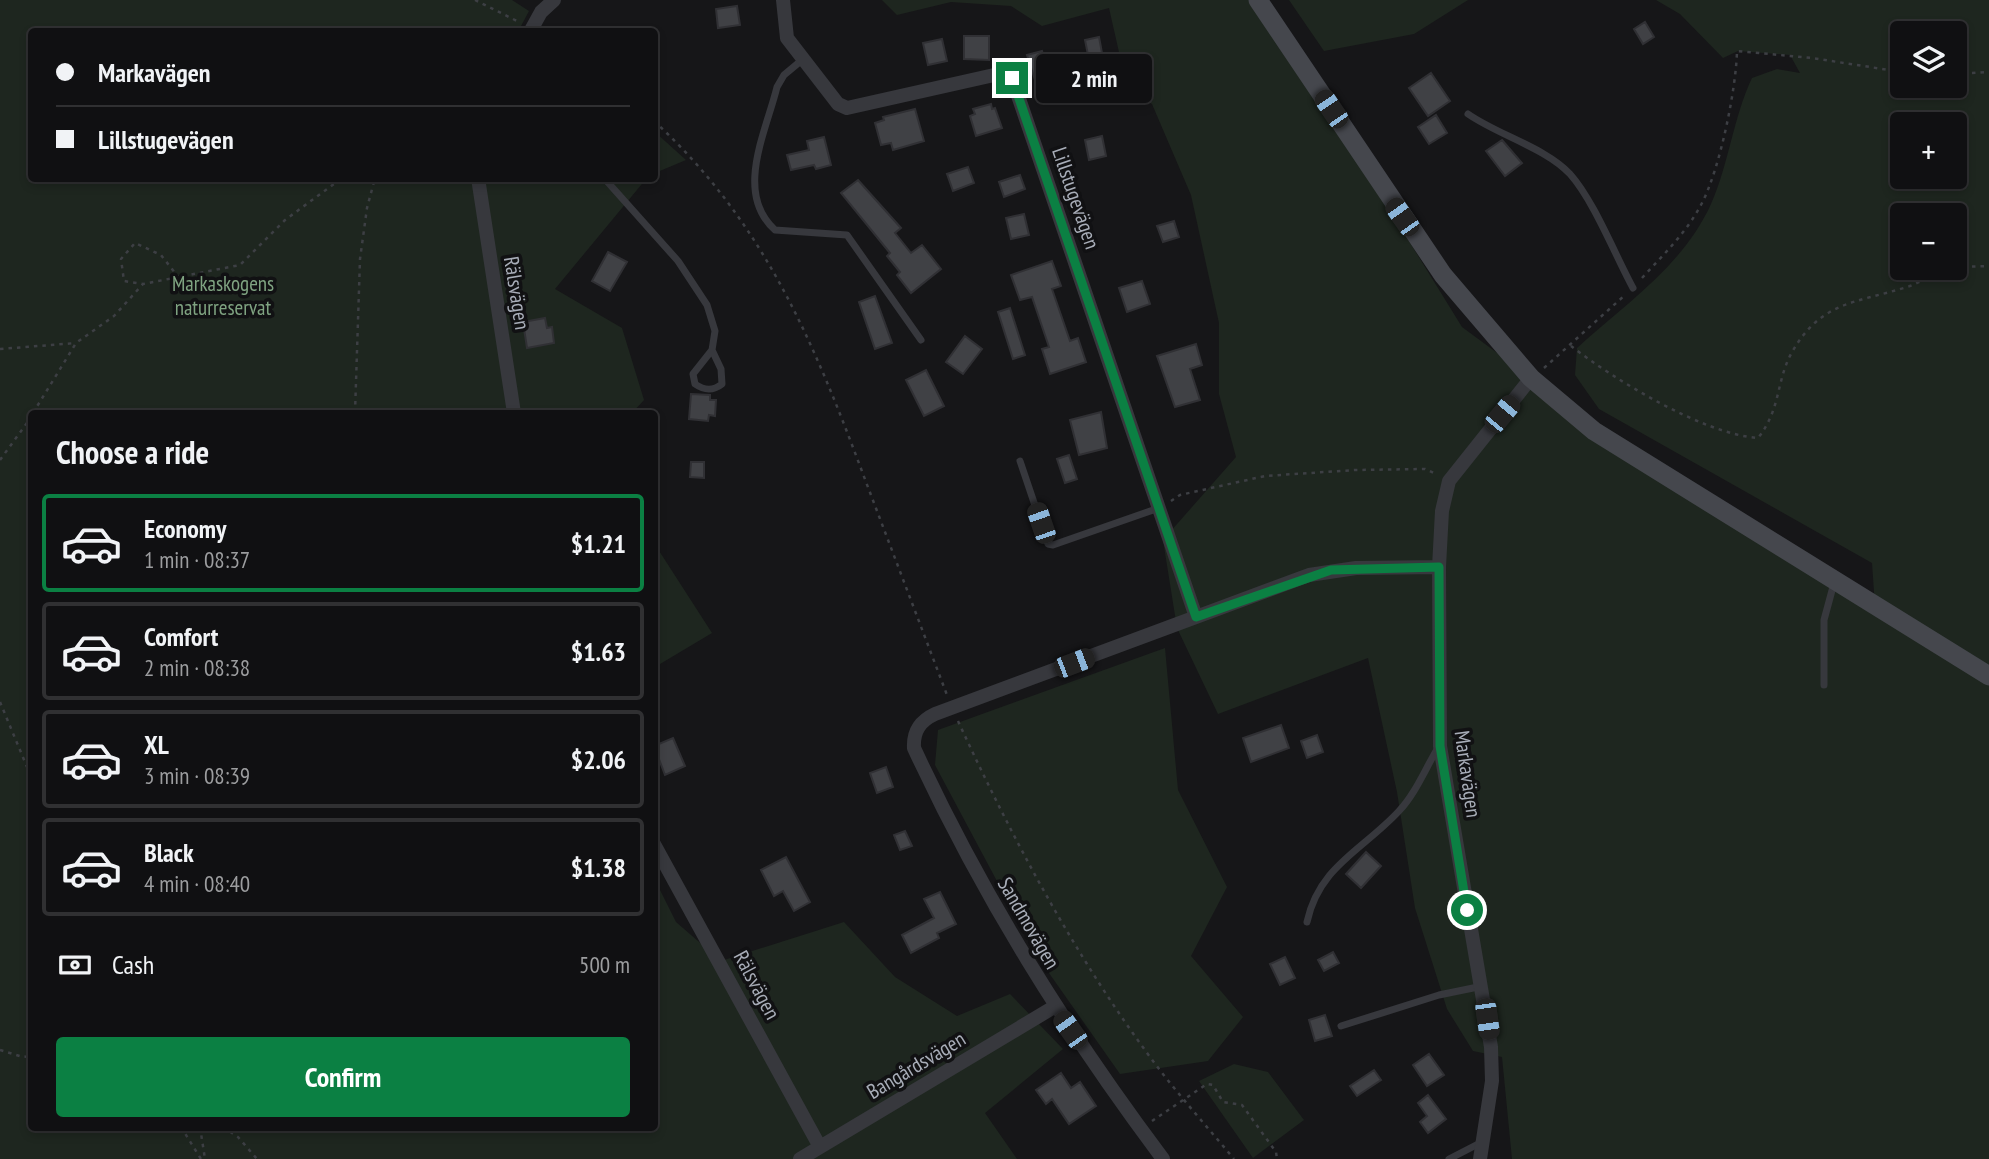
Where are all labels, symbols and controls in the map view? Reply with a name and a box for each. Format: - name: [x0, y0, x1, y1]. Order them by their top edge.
- map controls: [1890, 21, 1967, 280]
- button: layers: [1890, 21, 1967, 98]
- callout: 2 min: [1036, 54, 1152, 102]
- text: Markavägen: [98, 56, 211, 89]
- route end: [996, 62, 1028, 94]
- text: 2 min: [1071, 64, 1117, 93]
- car: [1311, 86, 1352, 132]
- button: +: [1890, 112, 1967, 189]
- text: Lillstugevägen: [98, 123, 234, 156]
- street label: Lillstugevägen: [1046, 144, 1106, 252]
- car: [1382, 194, 1423, 240]
- button: −: [1890, 203, 1967, 280]
- street label: Rälsvägen: [498, 254, 536, 332]
- park label: Markaskogens naturreservat: [172, 270, 274, 321]
- car: [1481, 391, 1524, 437]
- text: Choose a ride: [56, 431, 209, 473]
- car: [1025, 500, 1058, 546]
- icon: car: [60, 512, 123, 575]
- text: Economy: [144, 512, 226, 545]
- text: $1.21: [571, 527, 626, 560]
- text: 1 min · 08:37: [144, 545, 250, 574]
- icon: car: [60, 620, 123, 683]
- text: Comfort: [144, 620, 218, 653]
- text: $1.63: [571, 635, 626, 668]
- car: [1051, 646, 1098, 680]
- text: 2 min · 08:38: [144, 653, 250, 682]
- icon: car: [60, 728, 123, 791]
- text: XL: [144, 728, 169, 761]
- street label: Markavägen: [1449, 729, 1487, 819]
- text: $2.06: [571, 743, 626, 776]
- text: 3 min · 08:39: [144, 761, 250, 790]
- icon: car: [60, 836, 123, 899]
- text: Black: [144, 836, 194, 869]
- text: $1.38: [571, 851, 626, 884]
- text: 4 min · 08:40: [144, 869, 250, 898]
- street label: Sandmovägen: [992, 872, 1066, 974]
- route start: [1451, 894, 1483, 926]
- icon: cash: [56, 946, 94, 984]
- street label: Rälsvägen: [728, 946, 786, 1024]
- text: Cash: [112, 948, 154, 981]
- text: 500 m: [579, 950, 630, 979]
- car: [1474, 997, 1501, 1041]
- car: [1050, 1007, 1091, 1053]
- street label: Bangårdsvägen: [862, 1025, 970, 1105]
- button: Confirm: [56, 1037, 630, 1117]

